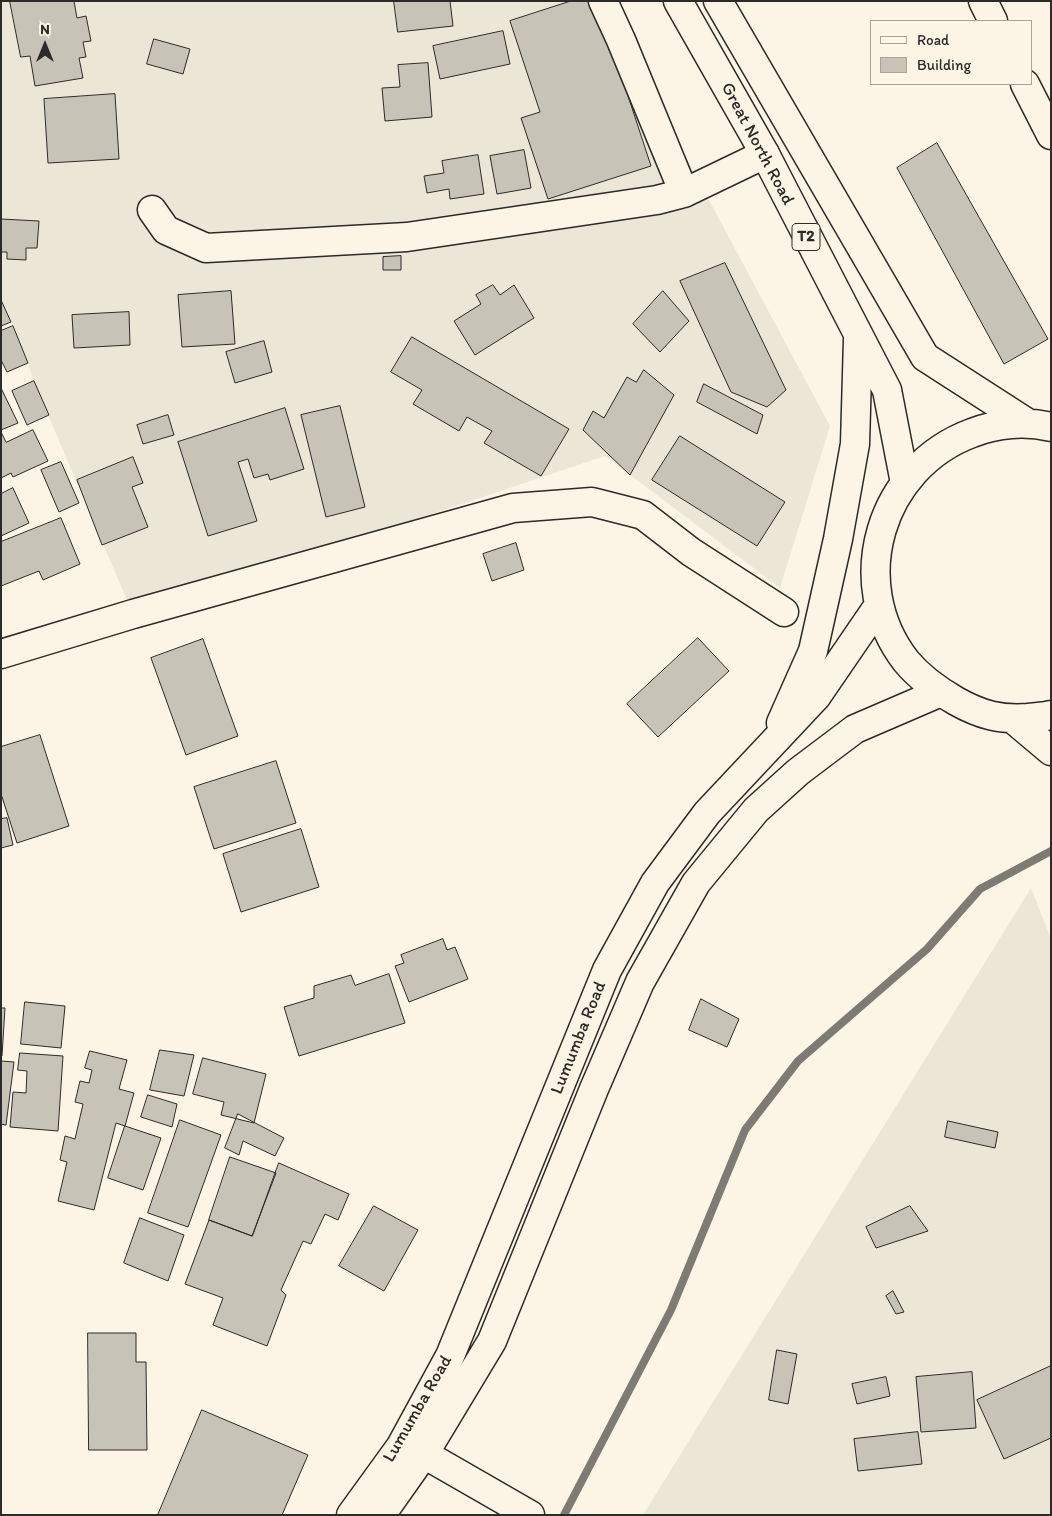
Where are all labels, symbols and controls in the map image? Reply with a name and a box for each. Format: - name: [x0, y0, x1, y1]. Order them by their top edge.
- north arrow: [20, 20, 70, 70]
- legend: [870, 20, 1032, 85]
- text: N: [40, 21, 50, 38]
- text: Road: [917, 31, 949, 49]
- text: Building: [917, 56, 971, 74]
- street label: Great North Road: [716, 79, 798, 209]
- road number: T2: [792, 223, 820, 250]
- street label: Lumumba Road: [547, 978, 611, 1098]
- street label: Lumumba Road: [379, 1352, 457, 1466]

